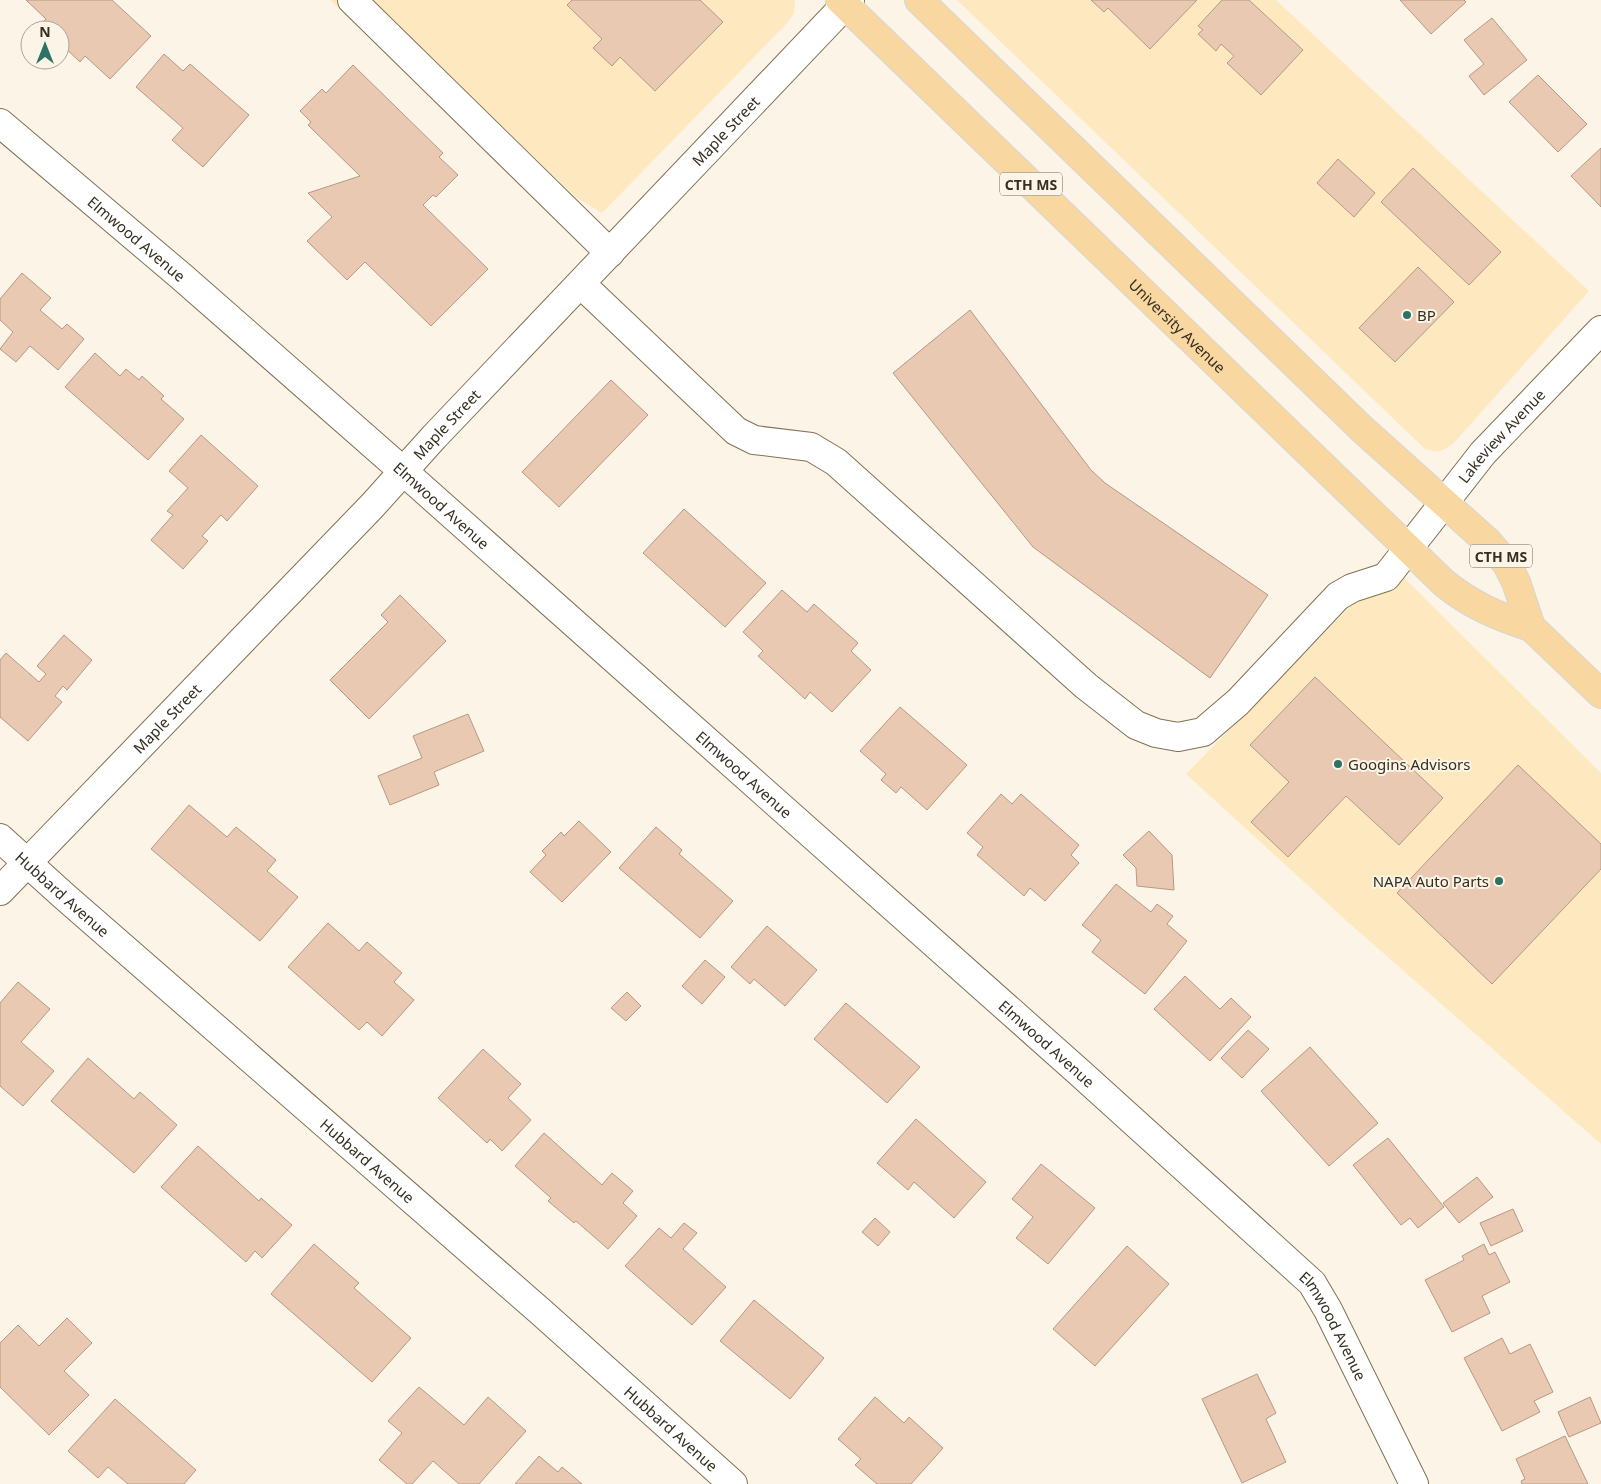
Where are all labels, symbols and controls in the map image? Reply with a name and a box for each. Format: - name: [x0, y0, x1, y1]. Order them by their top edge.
- north arrow: [20, 20, 70, 70]
- text: N: [39, 22, 51, 41]
- street label: Maple Street: [687, 91, 764, 170]
- road number: CTH MS: [1000, 172, 1062, 195]
- street label: Elmwood Avenue: [84, 192, 190, 286]
- street label: University Avenue: [1125, 274, 1230, 377]
- place label: BP: [1417, 305, 1436, 325]
- marker: BP: [1401, 309, 1413, 321]
- street label: Maple Street: [409, 384, 485, 464]
- street label: Lakeview Avenue: [1453, 384, 1549, 487]
- street label: Elmwood Avenue: [389, 457, 494, 553]
- road number: CTH MS: [1470, 544, 1532, 568]
- street label: Maple Street: [128, 679, 205, 758]
- street label: Elmwood Avenue: [692, 726, 796, 822]
- place label: Googins Advisors: [1348, 754, 1470, 774]
- marker: Googins Advisors: [1332, 758, 1344, 770]
- street label: Hubbard Avenue: [11, 847, 114, 941]
- place label: NAPA Auto Parts: [1373, 871, 1489, 891]
- marker: NAPA Auto Parts: [1493, 875, 1505, 887]
- street label: Elmwood Avenue: [995, 995, 1099, 1092]
- street label: Hubbard Avenue: [316, 1114, 419, 1207]
- street label: Elmwood Avenue: [1295, 1267, 1371, 1384]
- street label: Hubbard Avenue: [620, 1381, 722, 1476]

